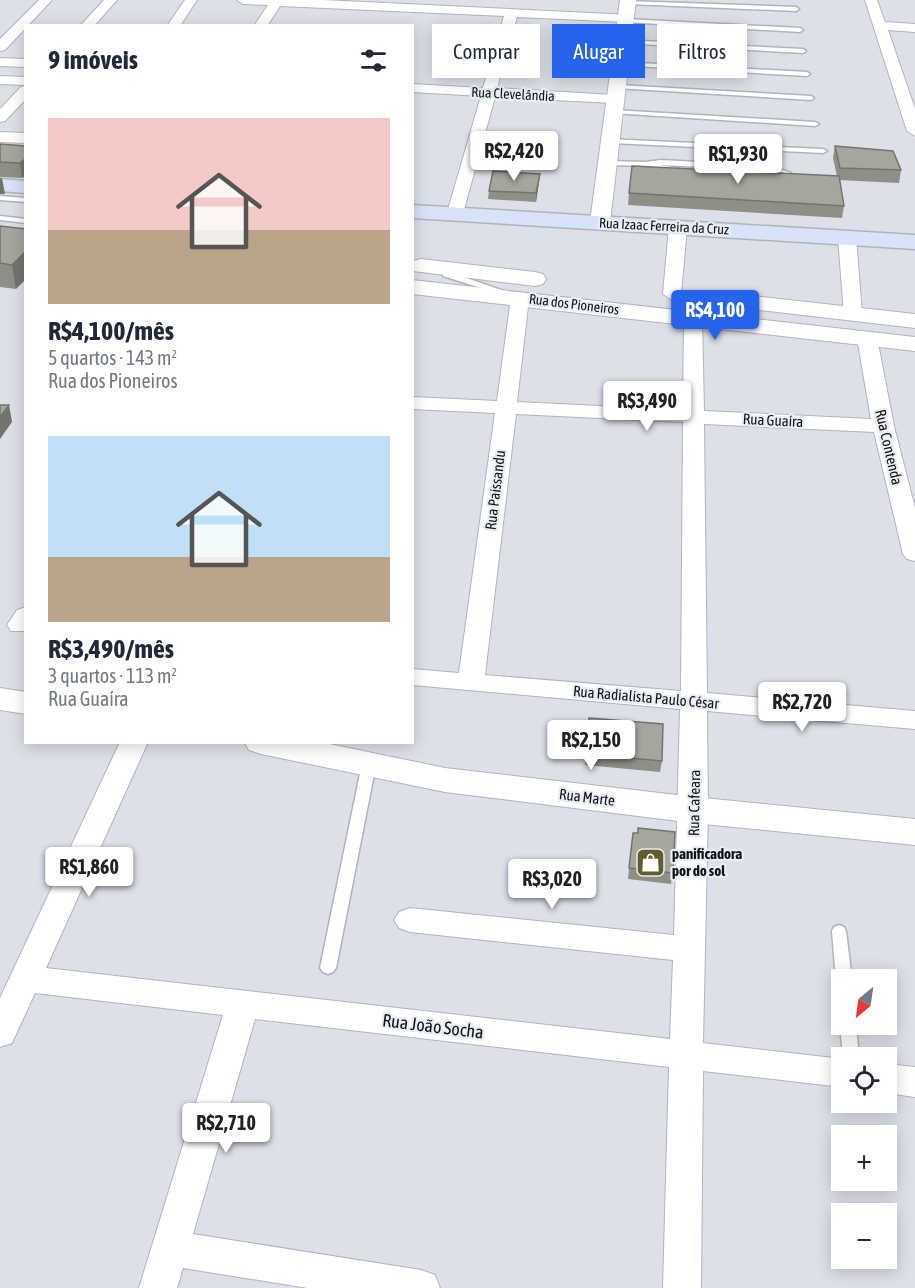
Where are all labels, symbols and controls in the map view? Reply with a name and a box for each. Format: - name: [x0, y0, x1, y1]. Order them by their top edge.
- chip: Comprar: [432, 24, 540, 78]
- chip: Alugar: [552, 24, 645, 78]
- chip: Filtros: [657, 24, 747, 78]
- icon: filters: [357, 44, 390, 77]
- text: 9 imóveis: [48, 45, 138, 75]
- street label: Rua Clevelândia: [471, 84, 555, 104]
- pin: R$2,420: [459, 131, 569, 182]
- pin: R$1,930: [683, 134, 793, 185]
- text: R$2,420: [484, 139, 544, 162]
- text: R$1,930: [708, 142, 768, 165]
- icon: home: [165, 157, 273, 265]
- street label: Rua Izaac Ferreira da Cruz: [599, 215, 729, 237]
- pin: R$4,100: [660, 290, 770, 341]
- street label: Rua dos Pioneiros: [528, 291, 620, 317]
- text: R$4,100: [685, 298, 745, 321]
- text: R$4,100/mês: [48, 316, 174, 346]
- text: 5 quartos · 143 m²: [48, 346, 177, 369]
- text: Rua dos Pioneiros: [48, 369, 178, 392]
- pin: R$3,490: [592, 381, 702, 432]
- text: R$3,490: [617, 389, 677, 412]
- street label: Rua Contenda: [872, 407, 906, 487]
- street label: Rua Guaíra: [742, 410, 804, 430]
- street label: Rua Paissandu: [482, 449, 508, 531]
- icon: home: [165, 475, 273, 583]
- text: R$3,490/mês: [48, 634, 174, 664]
- text: 3 quartos · 113 m²: [48, 664, 177, 687]
- street label: Rua Radialista Paulo César: [572, 682, 720, 712]
- pin: R$2,720: [747, 682, 857, 733]
- text: Rua Guaíra: [48, 687, 129, 710]
- text: R$2,720: [772, 690, 832, 713]
- pin: R$2,150: [536, 720, 646, 771]
- text: R$2,150: [561, 728, 621, 751]
- street label: Rua Cafeara: [685, 770, 703, 836]
- street label: Rua Marte: [558, 785, 616, 809]
- place label: panificadora por do sol: [672, 845, 742, 879]
- shop icon: panificadora por do sol: [635, 846, 667, 878]
- pin: R$1,860: [34, 847, 144, 898]
- text: R$1,860: [59, 855, 119, 878]
- pin: R$3,020: [497, 859, 607, 910]
- text: R$3,020: [522, 867, 582, 890]
- north arrow: [831, 969, 897, 1035]
- map controls: [831, 969, 897, 1269]
- street label: Rua João Socha: [381, 1009, 485, 1043]
- button: locate: [831, 1047, 897, 1113]
- pin: R$2,710: [171, 1103, 281, 1154]
- text: R$2,710: [196, 1111, 256, 1134]
- button: +: [831, 1125, 897, 1191]
- button: −: [831, 1203, 897, 1269]

